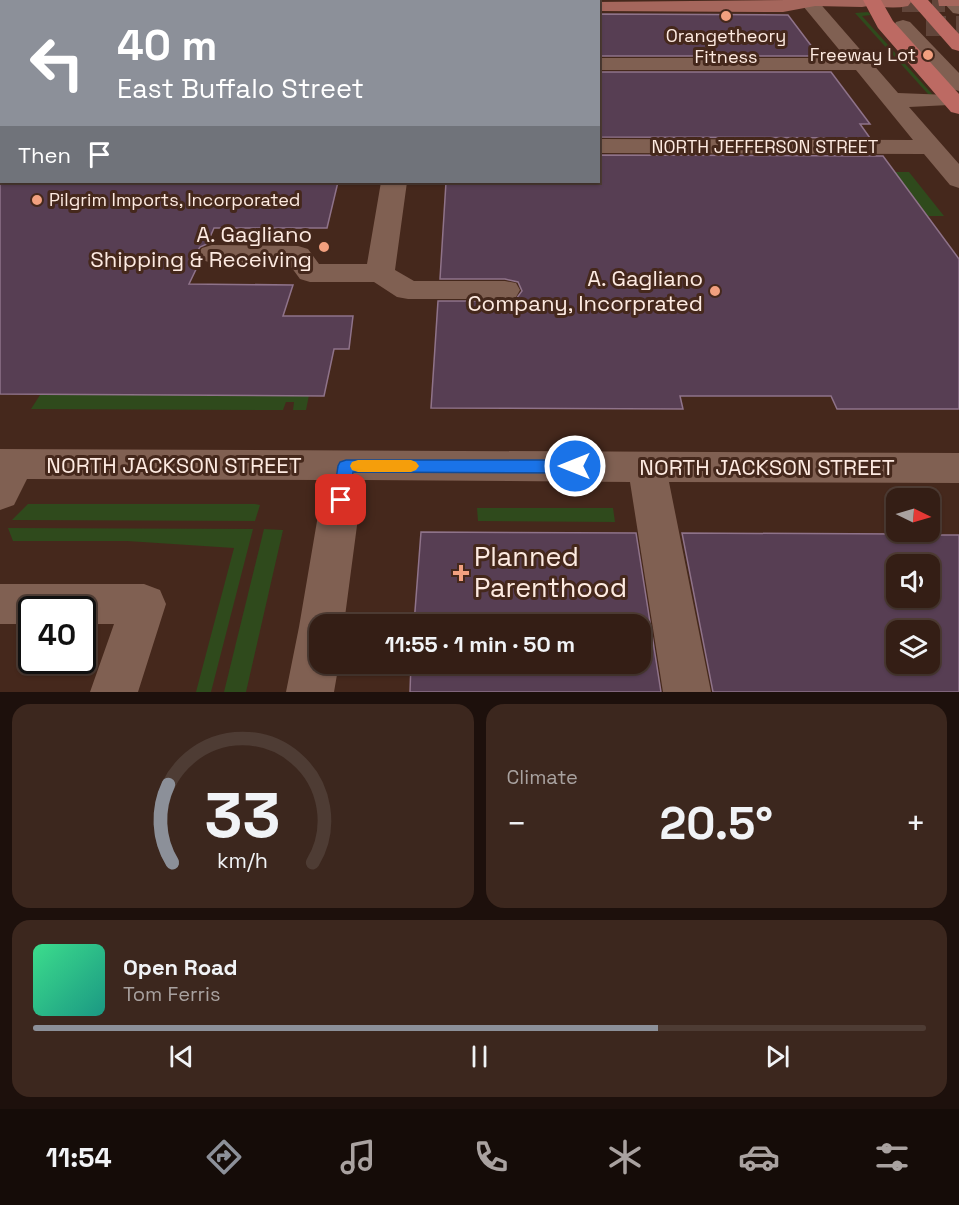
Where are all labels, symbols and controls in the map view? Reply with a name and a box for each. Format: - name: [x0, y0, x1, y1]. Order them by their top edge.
- marker: Orangetheory Fitness: [719, 9, 733, 23]
- text: 40 m: [117, 19, 217, 72]
- icon: left: [18, 24, 96, 102]
- place label: Orangetheory Fitness: [666, 24, 786, 68]
- place label: Freeway Lot: [810, 43, 916, 66]
- marker: Freeway Lot: [921, 48, 935, 62]
- text: East Buffalo Street: [117, 71, 364, 106]
- street label: NORTH JEFFERSON STREET: [652, 135, 879, 158]
- icon: arrive: [83, 138, 116, 171]
- text: Then: [18, 141, 71, 169]
- place label: Pilgrim Imports, Incorporated: [49, 188, 300, 211]
- marker: Pilgrim Imports, Incorporated: [30, 193, 44, 207]
- place label: A. Gagliano Shipping & Receiving: [90, 220, 312, 273]
- marker: A. Gagliano Shipping & Receiving: [317, 240, 331, 254]
- place label: A. Gagliano Company, Incorprated: [467, 264, 703, 317]
- marker: A. Gagliano Company, Incorprated: [708, 284, 722, 298]
- position arrow: [543, 434, 607, 498]
- street label: NORTH JACKSON STREET: [46, 451, 302, 479]
- street label: NORTH JACKSON STREET: [639, 453, 895, 481]
- pin: [315, 474, 366, 525]
- icon: arrive: [324, 483, 357, 516]
- north arrow: [886, 488, 940, 542]
- map controls: [886, 488, 940, 674]
- place label: Planned Parenthood: [474, 539, 627, 605]
- button: sound: [886, 554, 940, 608]
- marker: Planned Parenthood: [452, 564, 470, 582]
- speed limit sign: 40: [18, 596, 96, 674]
- button: layers: [886, 620, 940, 674]
- text: 11:55 · 1 min · 50 m: [385, 630, 575, 658]
- text: Climate: [507, 764, 578, 790]
- text: 33: [205, 776, 281, 855]
- text: 20.5°: [660, 795, 773, 852]
- text: −: [507, 803, 527, 845]
- text: +: [906, 803, 926, 845]
- text: km/h: [217, 847, 268, 874]
- text: Open Road: [123, 953, 238, 981]
- text: Tom Ferris: [123, 981, 221, 1007]
- icon: previous: [165, 1040, 198, 1073]
- icon: pause: [463, 1040, 496, 1073]
- icon: next: [761, 1040, 794, 1073]
- icon: directions: [203, 1136, 245, 1178]
- icon: music: [337, 1136, 379, 1178]
- icon: phone: [470, 1136, 512, 1178]
- icon: climate: [604, 1136, 646, 1178]
- icon: car: [738, 1136, 780, 1178]
- icon: filters: [871, 1136, 913, 1178]
- text: 11:54: [46, 1140, 112, 1175]

